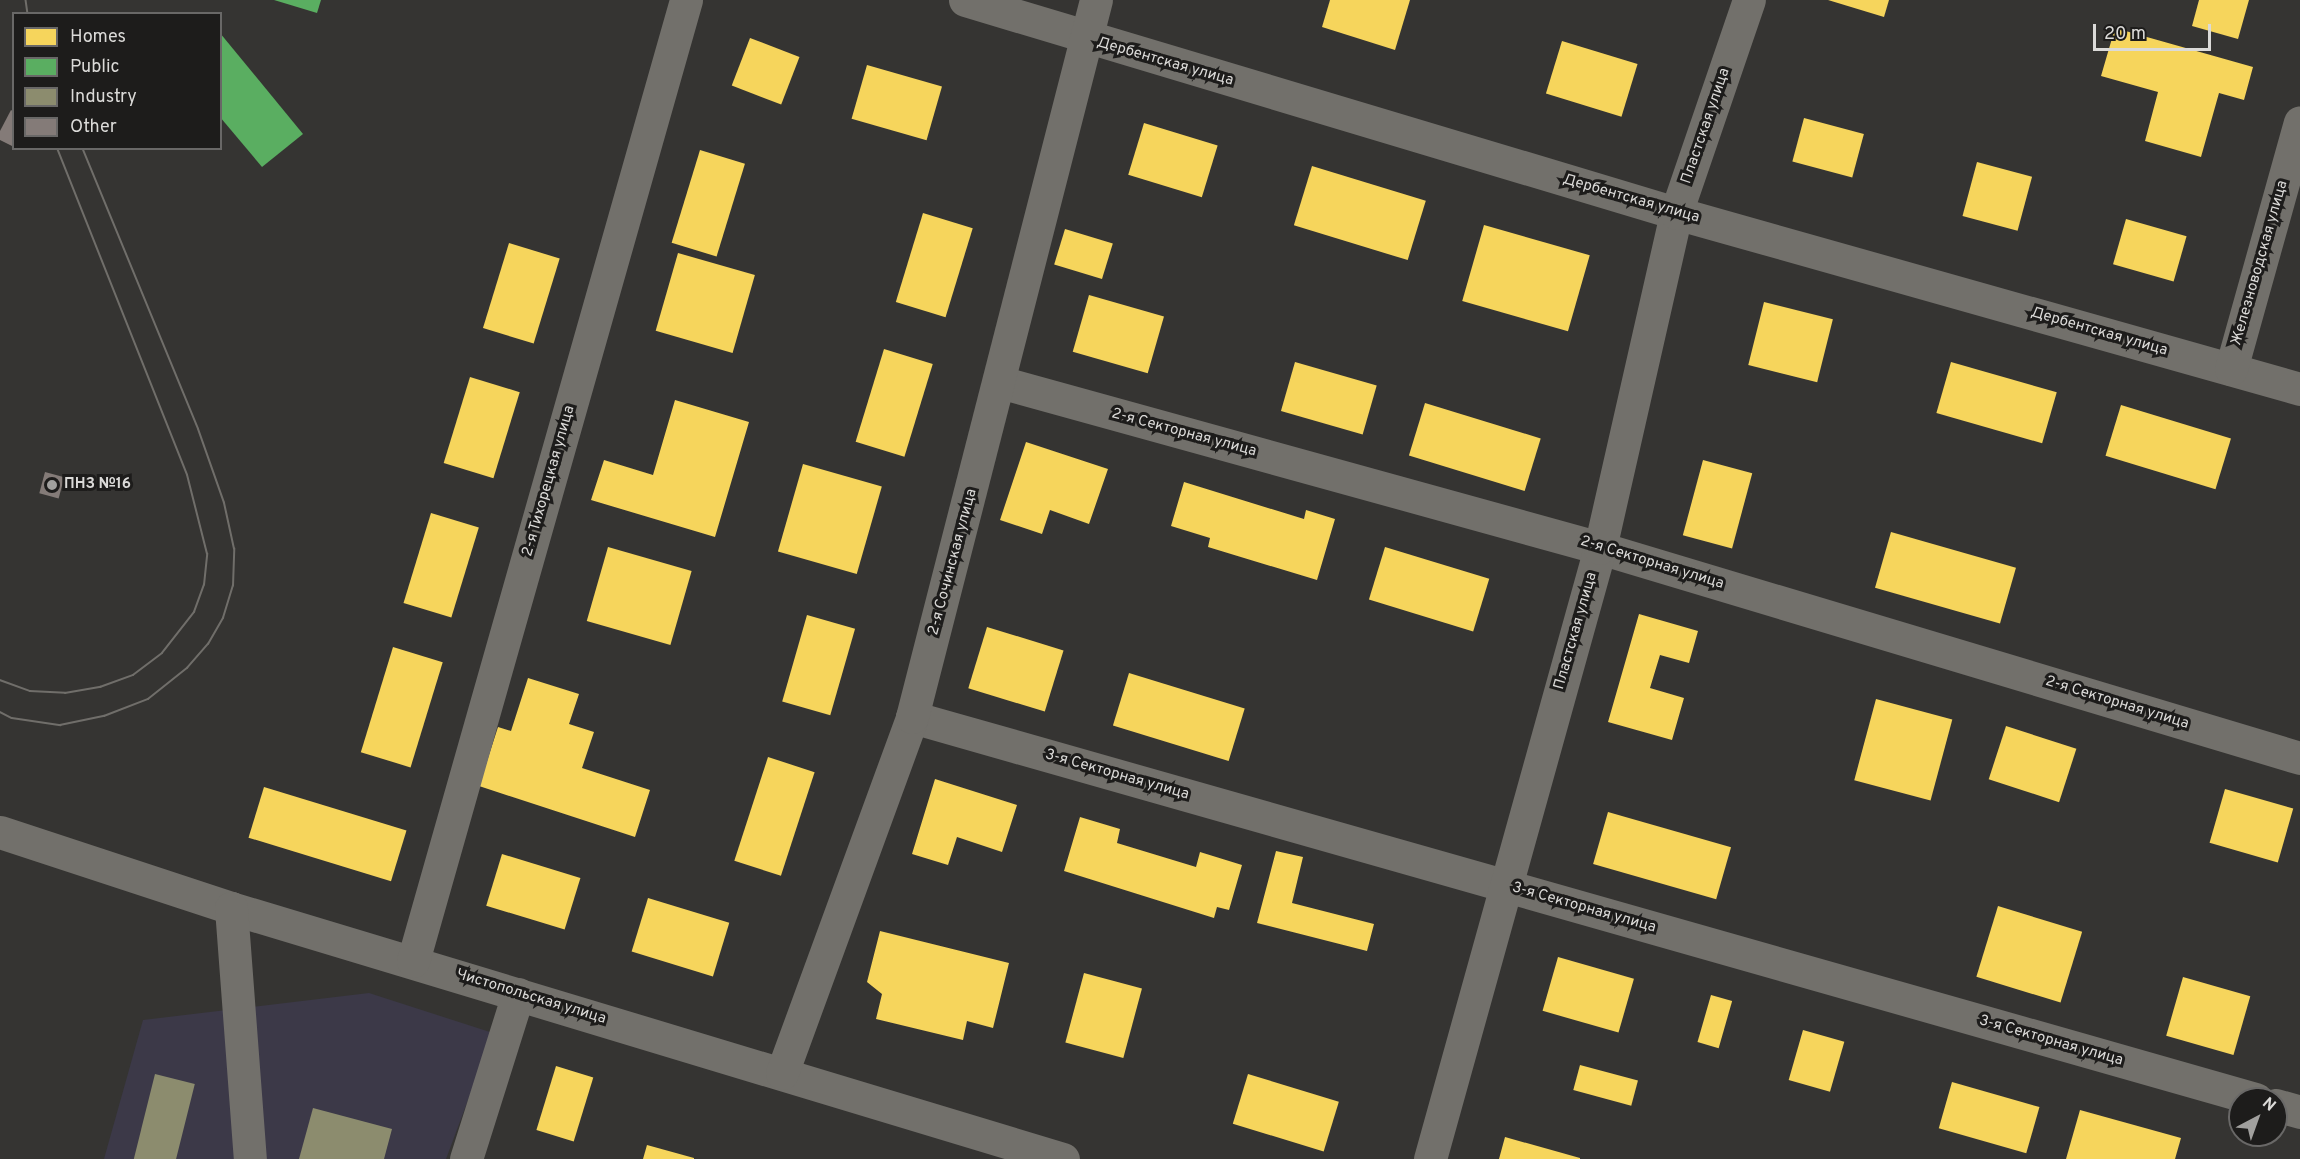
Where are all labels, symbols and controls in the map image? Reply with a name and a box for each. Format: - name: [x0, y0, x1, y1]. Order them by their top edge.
- legend: [12, 12, 222, 150]
- scale bar: [2096, 12, 2214, 50]
- text: 20 m: [2104, 23, 2146, 46]
- text: Homes: [70, 26, 126, 49]
- street label: Дербентская улица: [1095, 34, 1235, 90]
- text: Public: [70, 56, 120, 79]
- street label: Пластская улица: [1678, 66, 1734, 186]
- text: Industry: [70, 86, 137, 109]
- text: Other: [70, 116, 117, 139]
- street label: Дербентская улица: [1561, 171, 1701, 227]
- street label: Железноводская улица: [2228, 178, 2292, 348]
- street label: Дербентская улица: [2029, 304, 2169, 360]
- street label: 2-я Тихорецкая улица: [519, 403, 579, 559]
- street label: 2-я Секторная улица: [1110, 405, 1258, 461]
- place label: ПНЗ №16: [64, 476, 131, 494]
- marker: ПНЗ №16: [45, 478, 59, 492]
- street label: 2-я Сочинская улица: [925, 487, 981, 637]
- street label: 2-я Секторная улица: [1578, 533, 1726, 593]
- street label: Пластская улица: [1551, 570, 1601, 692]
- street label: 2-я Секторная улица: [2043, 673, 2191, 733]
- street label: 3-я Секторная улица: [1043, 746, 1191, 804]
- street label: 3-я Секторная улица: [1510, 879, 1658, 937]
- street label: Чистопольская улица: [454, 966, 608, 1028]
- street label: 3-я Секторная улица: [1977, 1012, 2125, 1070]
- north arrow: [2228, 1087, 2288, 1147]
- text: N: [2258, 1094, 2279, 1116]

